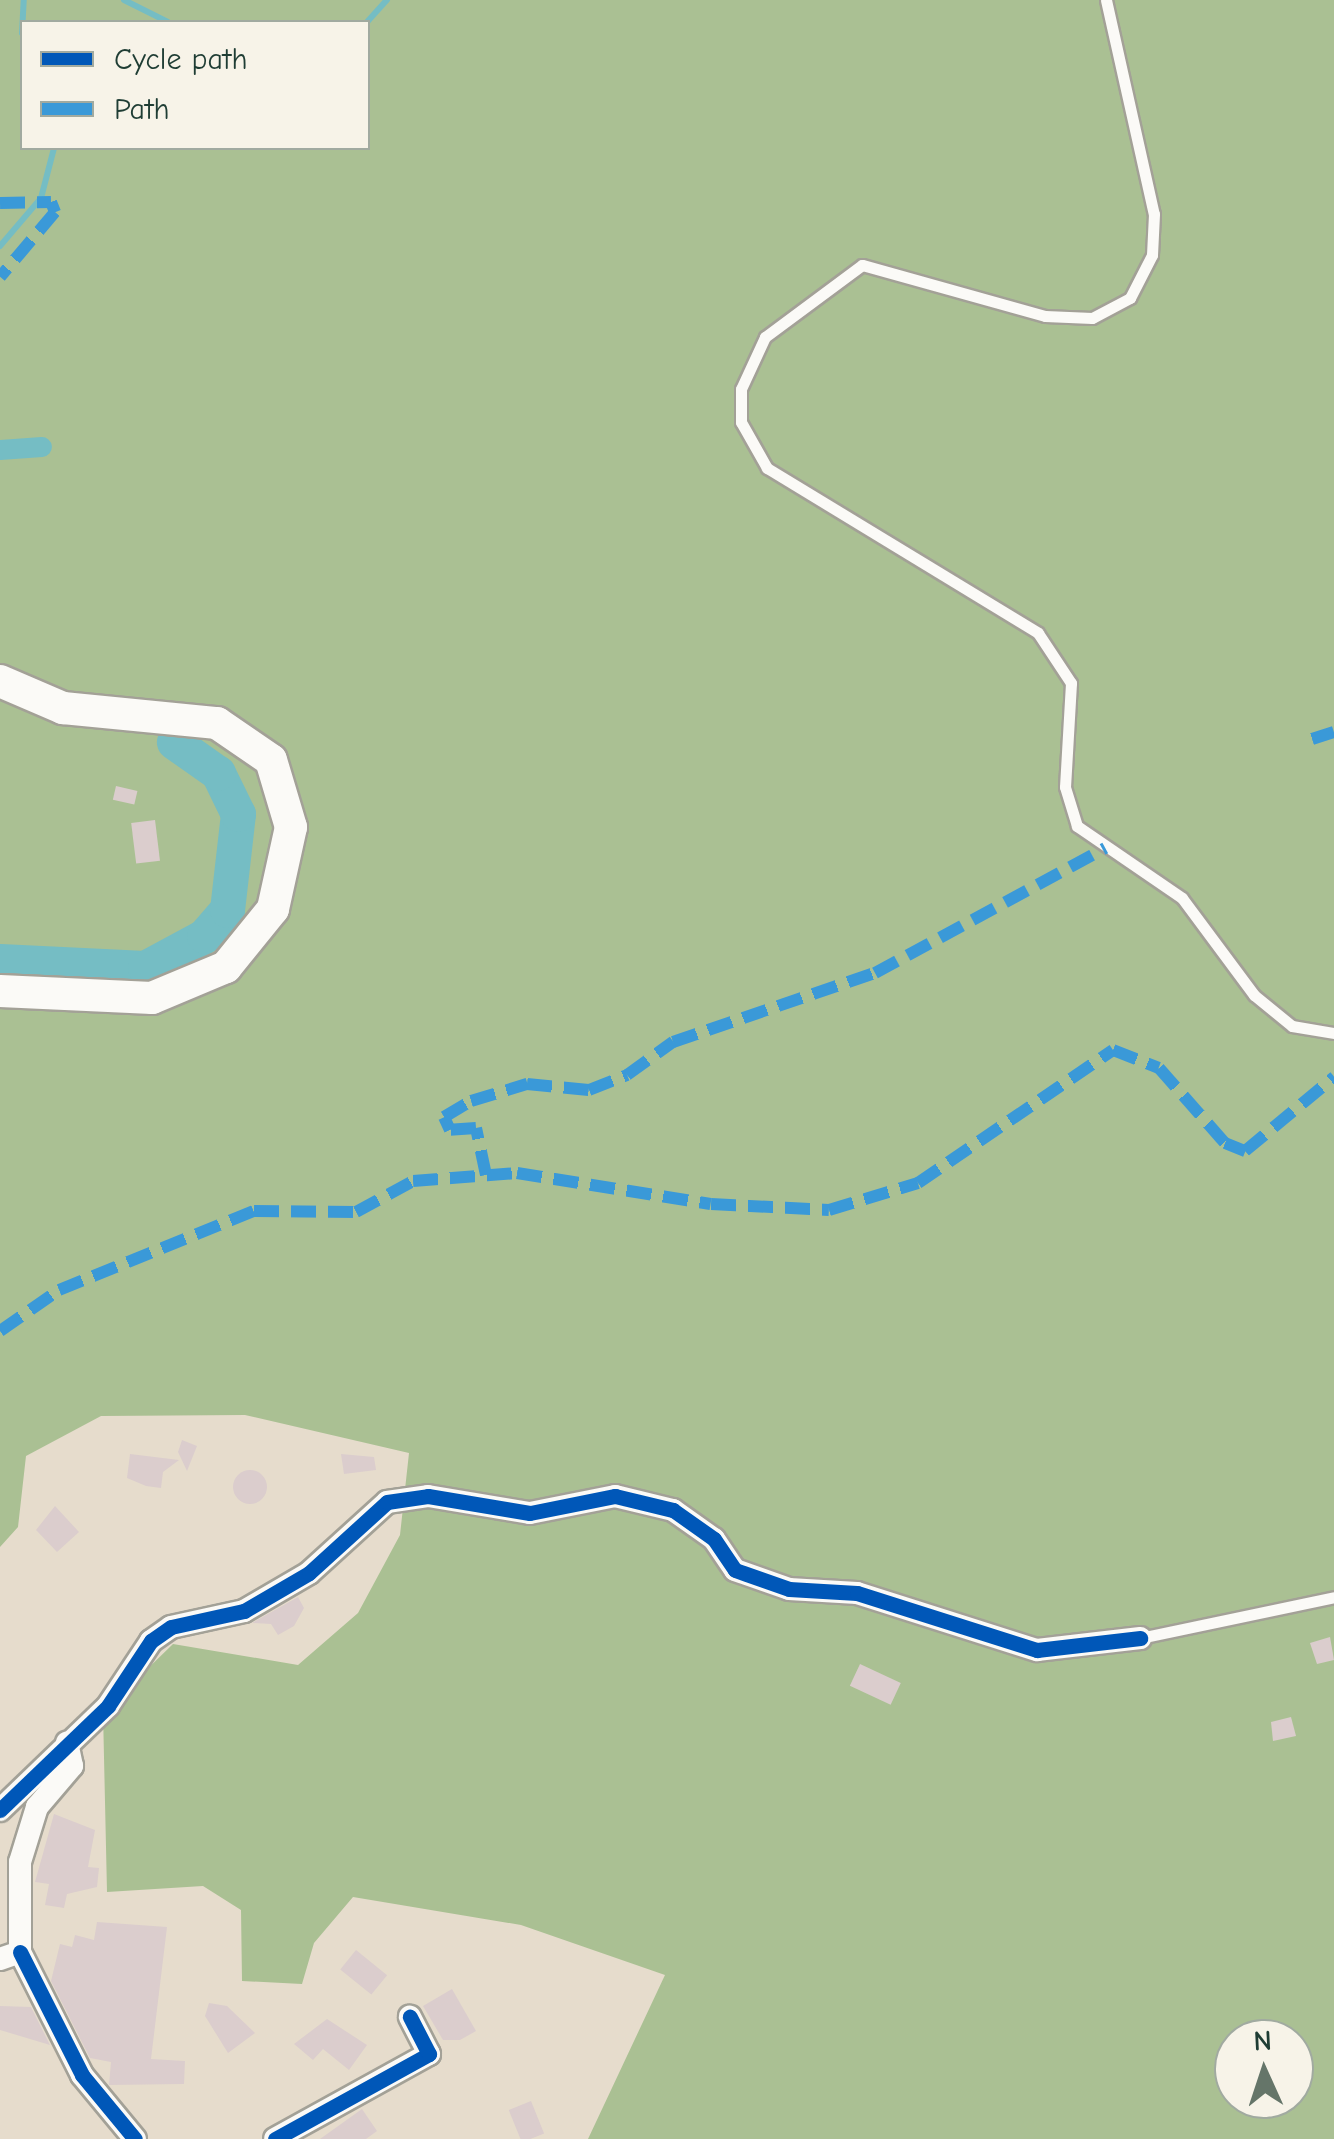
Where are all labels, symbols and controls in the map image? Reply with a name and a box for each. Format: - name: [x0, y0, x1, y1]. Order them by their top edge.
- legend: [20, 20, 370, 150]
- text: Cycle path: [114, 42, 248, 77]
- text: Path: [114, 92, 170, 127]
- north arrow: [1214, 2019, 1314, 2119]
- text: N: [1253, 2025, 1272, 2057]

